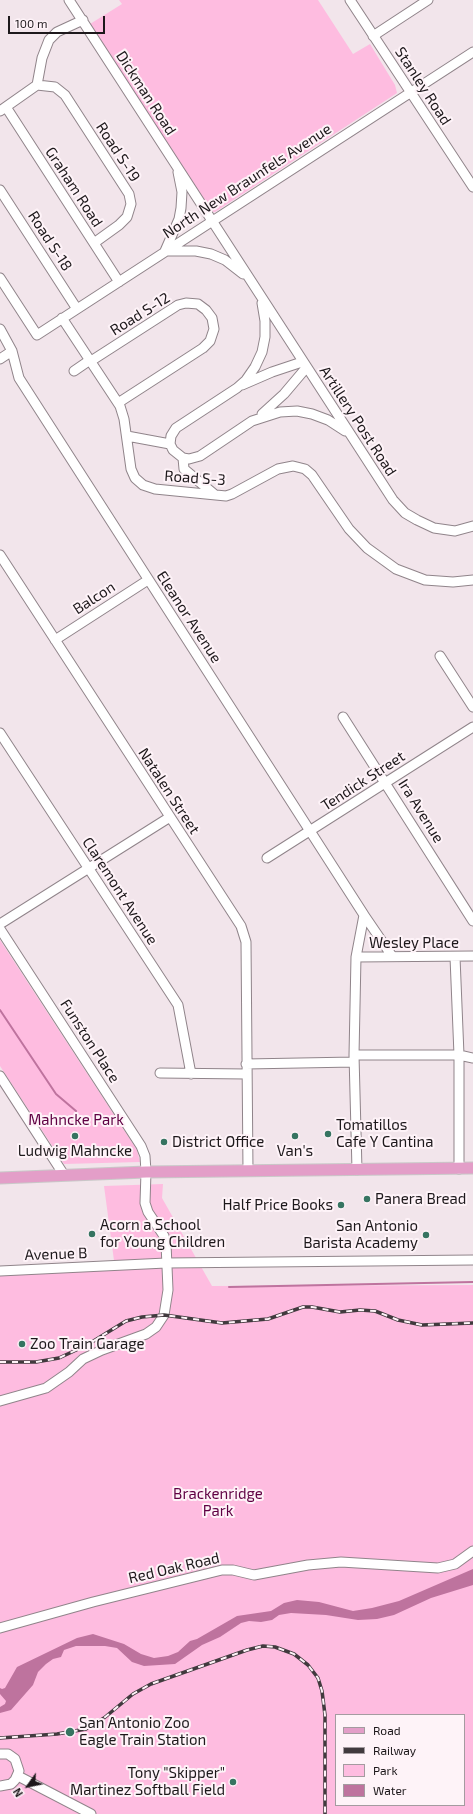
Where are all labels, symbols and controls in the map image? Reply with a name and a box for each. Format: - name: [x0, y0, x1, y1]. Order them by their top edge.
- scale bar: [10, 8, 107, 34]
- text: 100 m: [15, 16, 47, 30]
- street label: Stanley Road: [391, 44, 455, 128]
- street label: Dickman Road: [112, 48, 180, 138]
- street label: Road S-19: [92, 119, 144, 185]
- street label: North New Braunfels Avenue: [159, 120, 335, 242]
- street label: Graham Road: [41, 144, 107, 230]
- street label: Road S-18: [24, 208, 76, 274]
- street label: Road S-12: [107, 289, 173, 339]
- street label: Artillery Post Road: [316, 363, 400, 479]
- street label: Road S-3: [164, 467, 226, 489]
- street label: Eleanor Avenue: [153, 568, 225, 666]
- street label: Balcon: [70, 578, 118, 618]
- street label: Natalen Street: [134, 745, 204, 837]
- street label: Tendick Street: [318, 747, 408, 815]
- street label: Ira Avenue: [394, 776, 448, 846]
- street label: Claremont Avenue: [78, 834, 162, 948]
- street label: Wesley Place: [369, 934, 459, 952]
- street label: Funston Place: [56, 996, 124, 1086]
- park label: Mahncke Park: [28, 1111, 124, 1129]
- place label: Tomatillos Cafe Y Cantina: [336, 1116, 434, 1151]
- marker: Tomatillos Cafe Y Cantina: [323, 1129, 333, 1139]
- marker: Ludwig Mahncke: [70, 1131, 80, 1141]
- marker: Van's: [290, 1131, 300, 1141]
- place label: District Office: [172, 1133, 264, 1151]
- marker: District Office: [159, 1137, 169, 1147]
- place label: Ludwig Mahncke: [18, 1142, 132, 1160]
- place label: Van's: [277, 1142, 313, 1160]
- place label: Panera Bread: [375, 1190, 466, 1208]
- marker: Panera Bread: [362, 1194, 372, 1204]
- place label: Half Price Books: [223, 1196, 333, 1214]
- marker: Half Price Books: [336, 1200, 346, 1210]
- place label: Acorn a School for Young Children: [100, 1216, 225, 1251]
- place label: San Antonio Barista Academy: [303, 1217, 418, 1252]
- marker: Acorn a School for Young Children: [87, 1229, 97, 1239]
- marker: San Antonio Barista Academy: [421, 1230, 431, 1240]
- street label: Avenue B: [24, 1244, 88, 1264]
- place label: Zoo Train Garage: [30, 1335, 144, 1353]
- marker: Zoo Train Garage: [17, 1339, 27, 1349]
- park label: Brackenridge Park: [173, 1485, 263, 1520]
- street label: Red Oak Road: [127, 1549, 221, 1587]
- place label: San Antonio Zoo Eagle Train Station: [79, 1714, 206, 1749]
- legend: [335, 1714, 465, 1806]
- text: Road: [373, 1723, 401, 1737]
- marker: San Antonio Zoo Eagle Train Station: [64, 1726, 76, 1738]
- text: Railway: [373, 1743, 416, 1757]
- text: Park: [373, 1763, 398, 1777]
- place label: Tony "Skipper" Martinez Softball Field: [70, 1764, 225, 1799]
- north arrow: [8, 1766, 48, 1806]
- marker: Tony "Skipper" Martinez Softball Field: [228, 1777, 238, 1787]
- text: Water: [373, 1783, 407, 1797]
- text: N: [10, 1786, 25, 1800]

